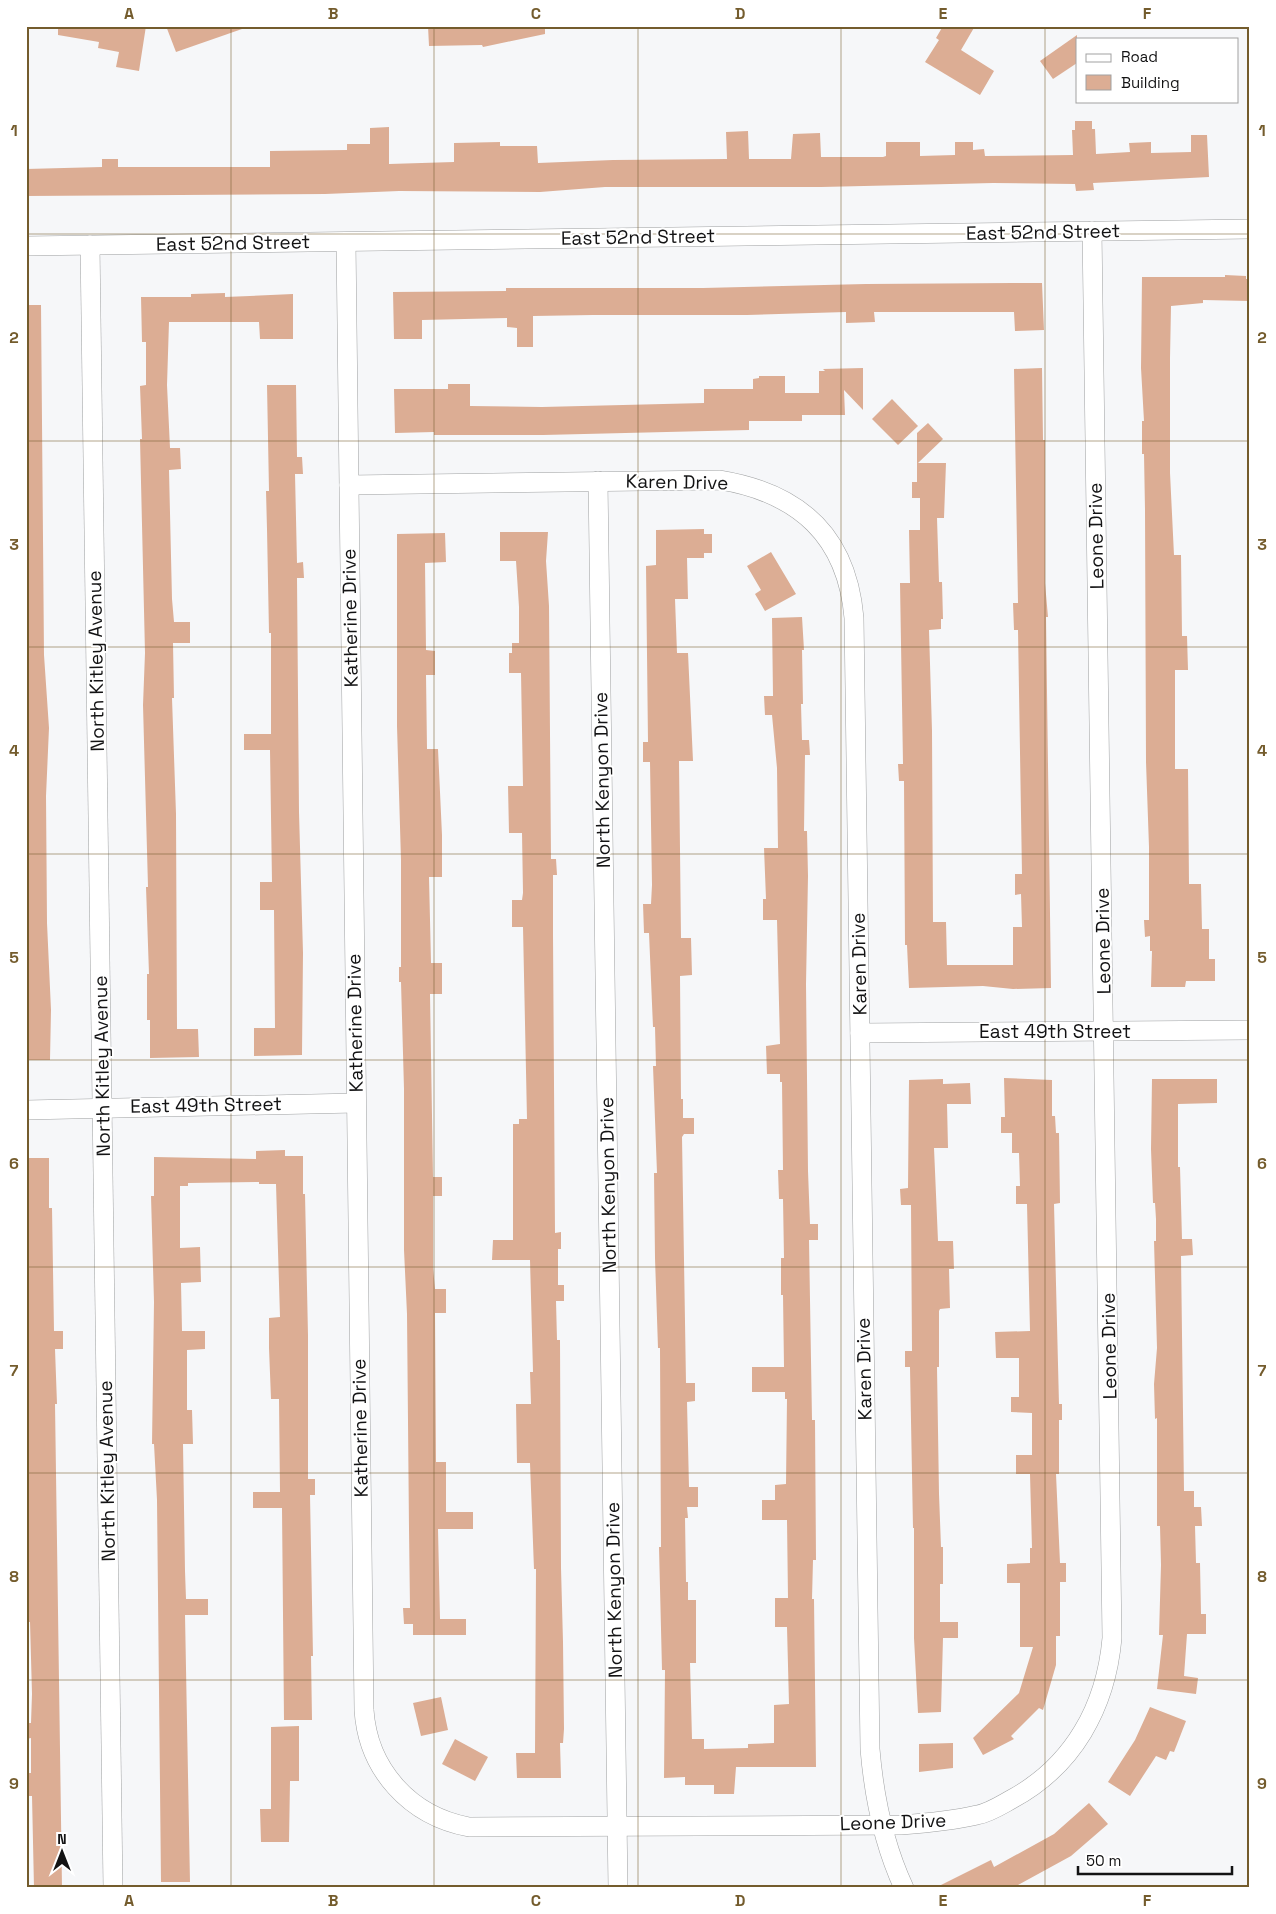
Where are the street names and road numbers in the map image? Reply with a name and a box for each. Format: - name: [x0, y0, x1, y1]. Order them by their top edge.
- street label: East 52nd Street: [966, 218, 1120, 246]
- street label: East 52nd Street: [561, 223, 715, 251]
- street label: East 52nd Street: [156, 229, 310, 257]
- street label: Karen Drive: [625, 469, 729, 495]
- street label: Leone Drive: [1083, 482, 1109, 590]
- street label: Katherine Drive: [336, 548, 364, 688]
- street label: North Kitley Avenue: [82, 570, 110, 752]
- street label: North Kenyon Drive: [588, 692, 616, 868]
- street label: Leone Drive: [1090, 887, 1116, 995]
- street label: Karen Drive: [846, 912, 872, 1016]
- street label: Katherine Drive: [341, 953, 369, 1093]
- street label: North Kitley Avenue: [88, 975, 116, 1157]
- street label: East 49th Street: [979, 1019, 1131, 1044]
- street label: East 49th Street: [130, 1091, 282, 1119]
- street label: North Kenyon Drive: [594, 1097, 622, 1273]
- street label: Leone Drive: [1096, 1292, 1122, 1400]
- street label: Karen Drive: [851, 1317, 877, 1421]
- street label: Katherine Drive: [346, 1358, 374, 1498]
- street label: North Kitley Avenue: [93, 1380, 121, 1562]
- street label: North Kenyon Drive: [600, 1502, 628, 1678]
- street label: Leone Drive: [839, 1808, 947, 1836]

